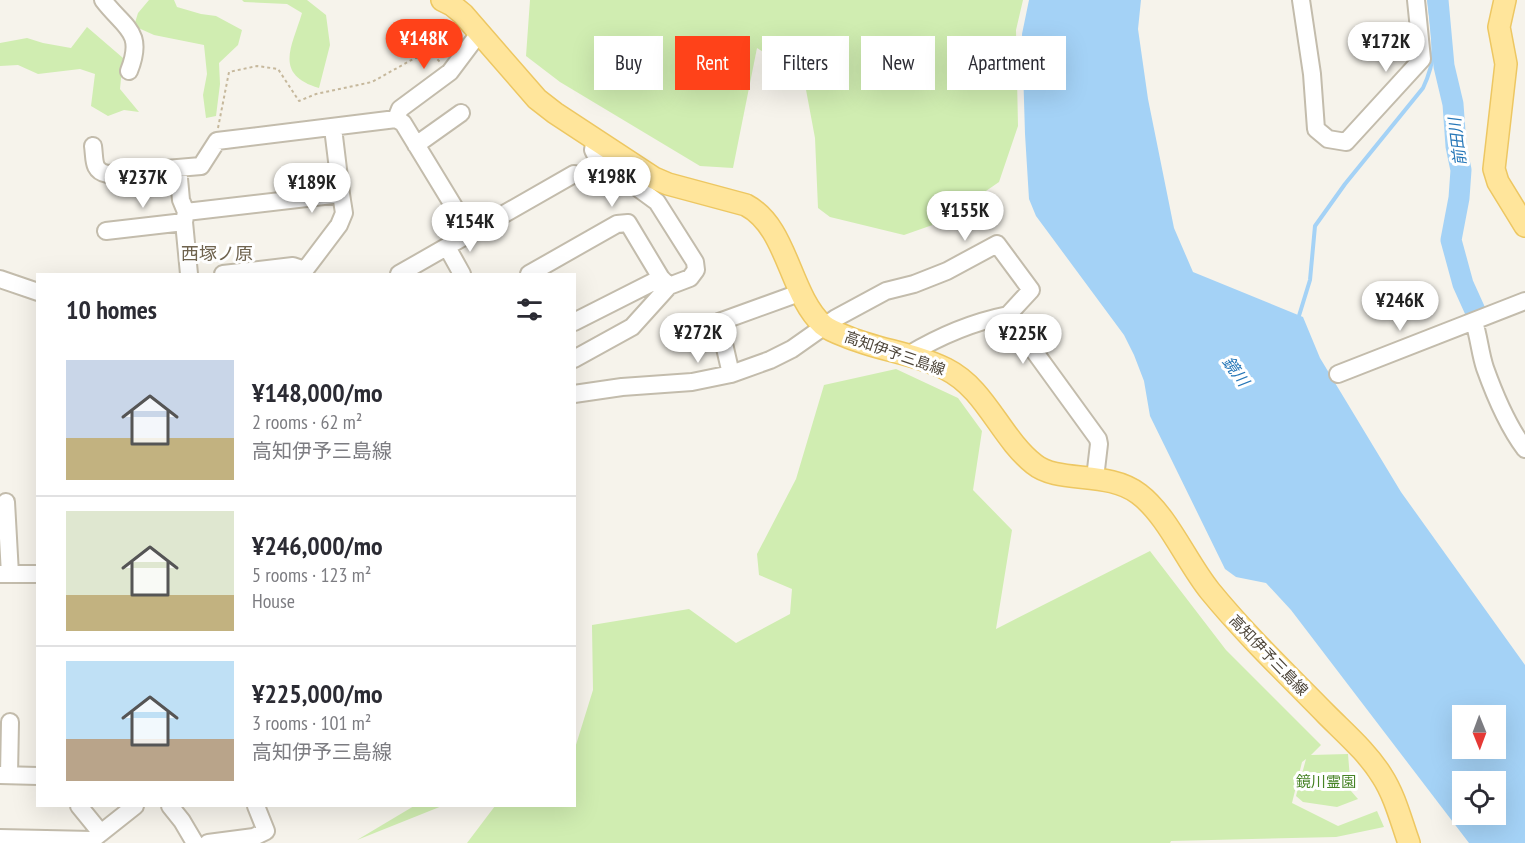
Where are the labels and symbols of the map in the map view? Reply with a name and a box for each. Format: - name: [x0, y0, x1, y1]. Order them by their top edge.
- pin: ¥148K: [382, 19, 466, 70]
- pin: ¥172K: [1344, 22, 1428, 73]
- water label: 前田川: [1444, 115, 1470, 167]
- pin: ¥198K: [570, 157, 654, 208]
- pin: ¥237K: [101, 158, 185, 209]
- pin: ¥189K: [270, 163, 354, 214]
- pin: ¥155K: [923, 191, 1007, 242]
- pin: ¥154K: [428, 202, 512, 253]
- district label: 西塚ノ原: [181, 242, 253, 265]
- pin: ¥246K: [1358, 281, 1442, 332]
- pin: ¥272K: [656, 313, 740, 364]
- pin: ¥225K: [981, 314, 1065, 365]
- street label: 高知伊予三島線: [842, 327, 948, 379]
- water label: 鏡川: [1219, 352, 1255, 391]
- street label: 高知伊予三島線: [1226, 611, 1312, 699]
- north arrow: [1452, 705, 1506, 759]
- park label: 鏡川霊園: [1296, 772, 1356, 791]

